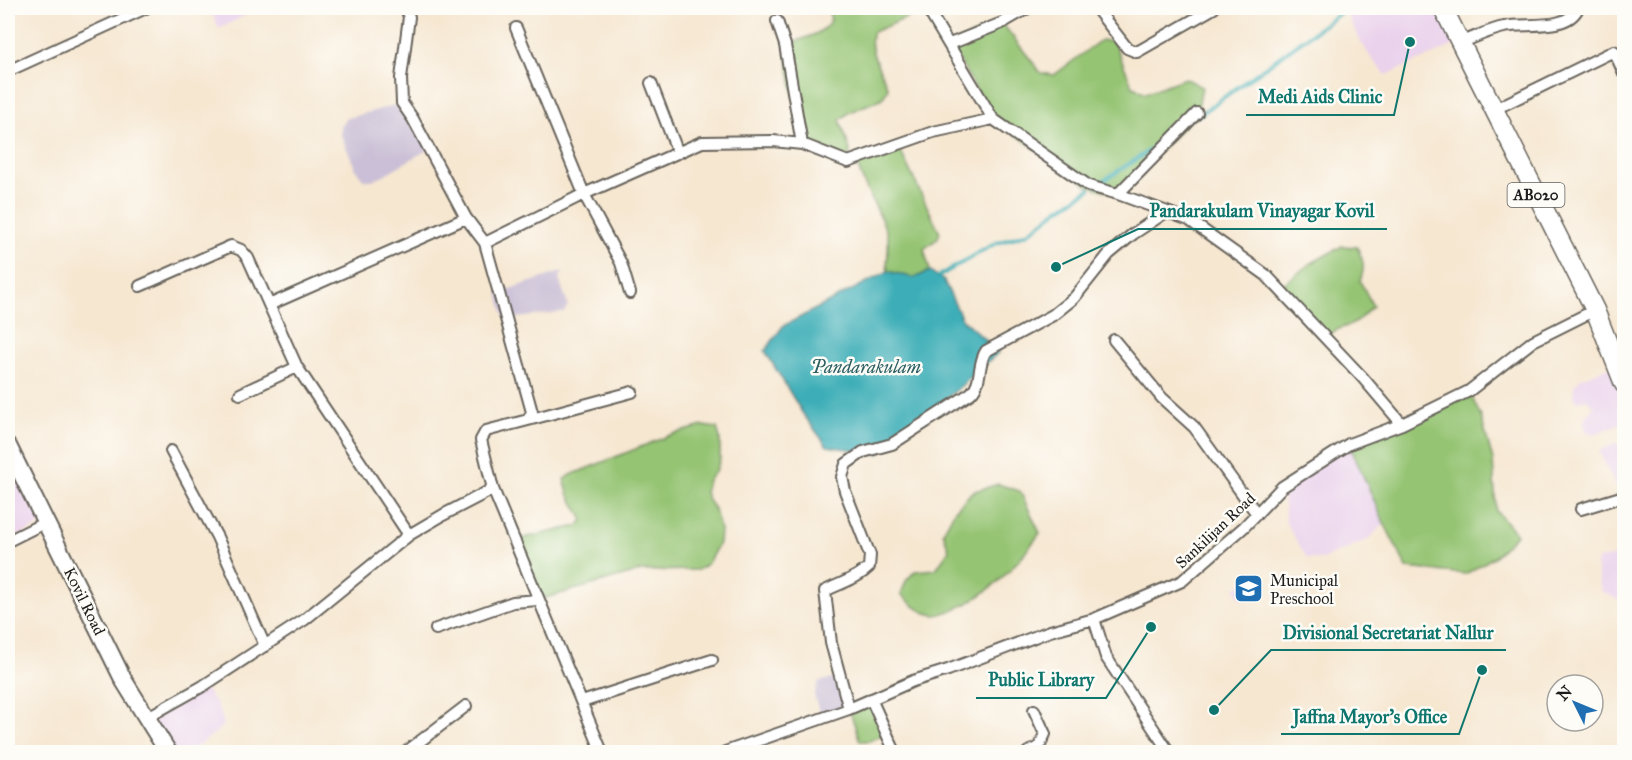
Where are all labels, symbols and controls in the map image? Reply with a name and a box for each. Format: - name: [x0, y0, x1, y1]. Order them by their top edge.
- callout: Medi Aids Clinic: [1246, 79, 1394, 115]
- text: Medi Aids Clinic: [1258, 86, 1383, 108]
- road number: AB020: [1508, 183, 1564, 207]
- callout: Pandarakulam Vinayagar Kovil: [1138, 193, 1387, 229]
- text: Pandarakulam Vinayagar Kovil: [1150, 200, 1376, 223]
- water label: Pandarakulam: [811, 356, 922, 378]
- street label: Sankilijan Road: [1172, 489, 1259, 572]
- street label: Kovil Road: [60, 564, 109, 638]
- place label: Municipal Preschool: [1270, 571, 1339, 608]
- school or university icon: Municipal Preschool: [1233, 573, 1265, 605]
- callout: Divisional Secretariat Nallur: [1271, 614, 1506, 650]
- text: Divisional Secretariat Nallur: [1283, 622, 1495, 644]
- callout: Public Library: [976, 662, 1106, 698]
- text: Public Library: [988, 669, 1096, 692]
- north arrow: [1545, 673, 1605, 733]
- text: N: [1553, 681, 1576, 705]
- callout: Jaffna Mayor's Office: [1281, 698, 1459, 734]
- text: Jaffna Mayor's Office: [1291, 706, 1448, 729]

